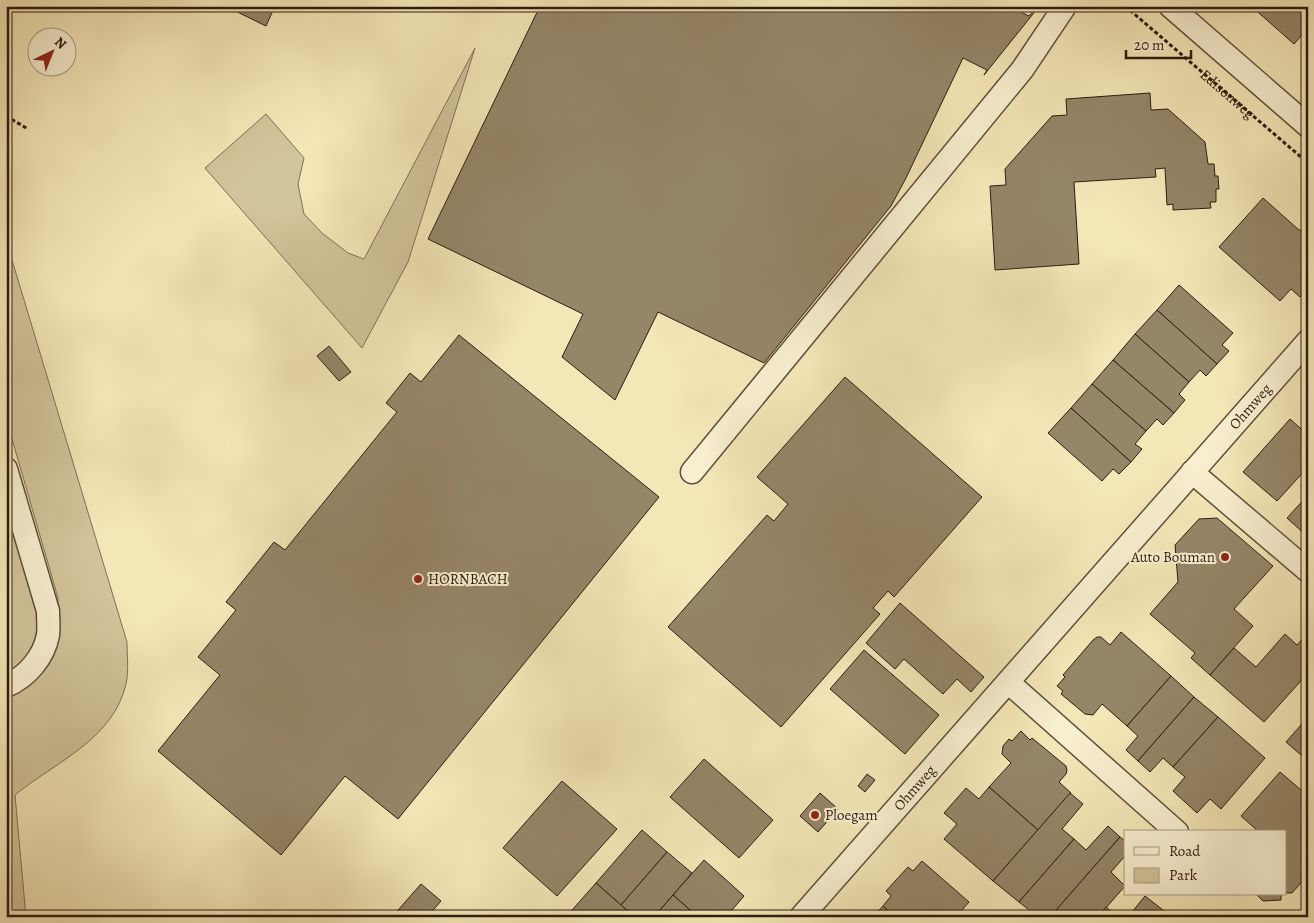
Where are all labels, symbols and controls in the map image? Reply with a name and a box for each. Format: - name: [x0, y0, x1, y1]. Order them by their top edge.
- north arrow: [28, 28, 78, 78]
- scale bar: [1126, 28, 1192, 60]
- text: N: [50, 32, 71, 53]
- text: 20 m: [1134, 35, 1165, 55]
- street label: Edisonweg: [1196, 65, 1260, 124]
- street label: Ohmweg: [1225, 379, 1276, 434]
- place label: Auto Bouman: [1130, 547, 1215, 567]
- marker: Auto Bouman: [1219, 551, 1231, 563]
- place label: HORNBACH: [428, 569, 508, 589]
- marker: HORNBACH: [412, 573, 424, 585]
- street label: Ohmweg: [889, 760, 941, 815]
- place label: Ploegam: [825, 805, 878, 825]
- marker: Ploegam: [809, 809, 821, 821]
- legend: [1124, 830, 1286, 896]
- text: Road: [1169, 841, 1201, 861]
- text: Park: [1169, 865, 1198, 885]

